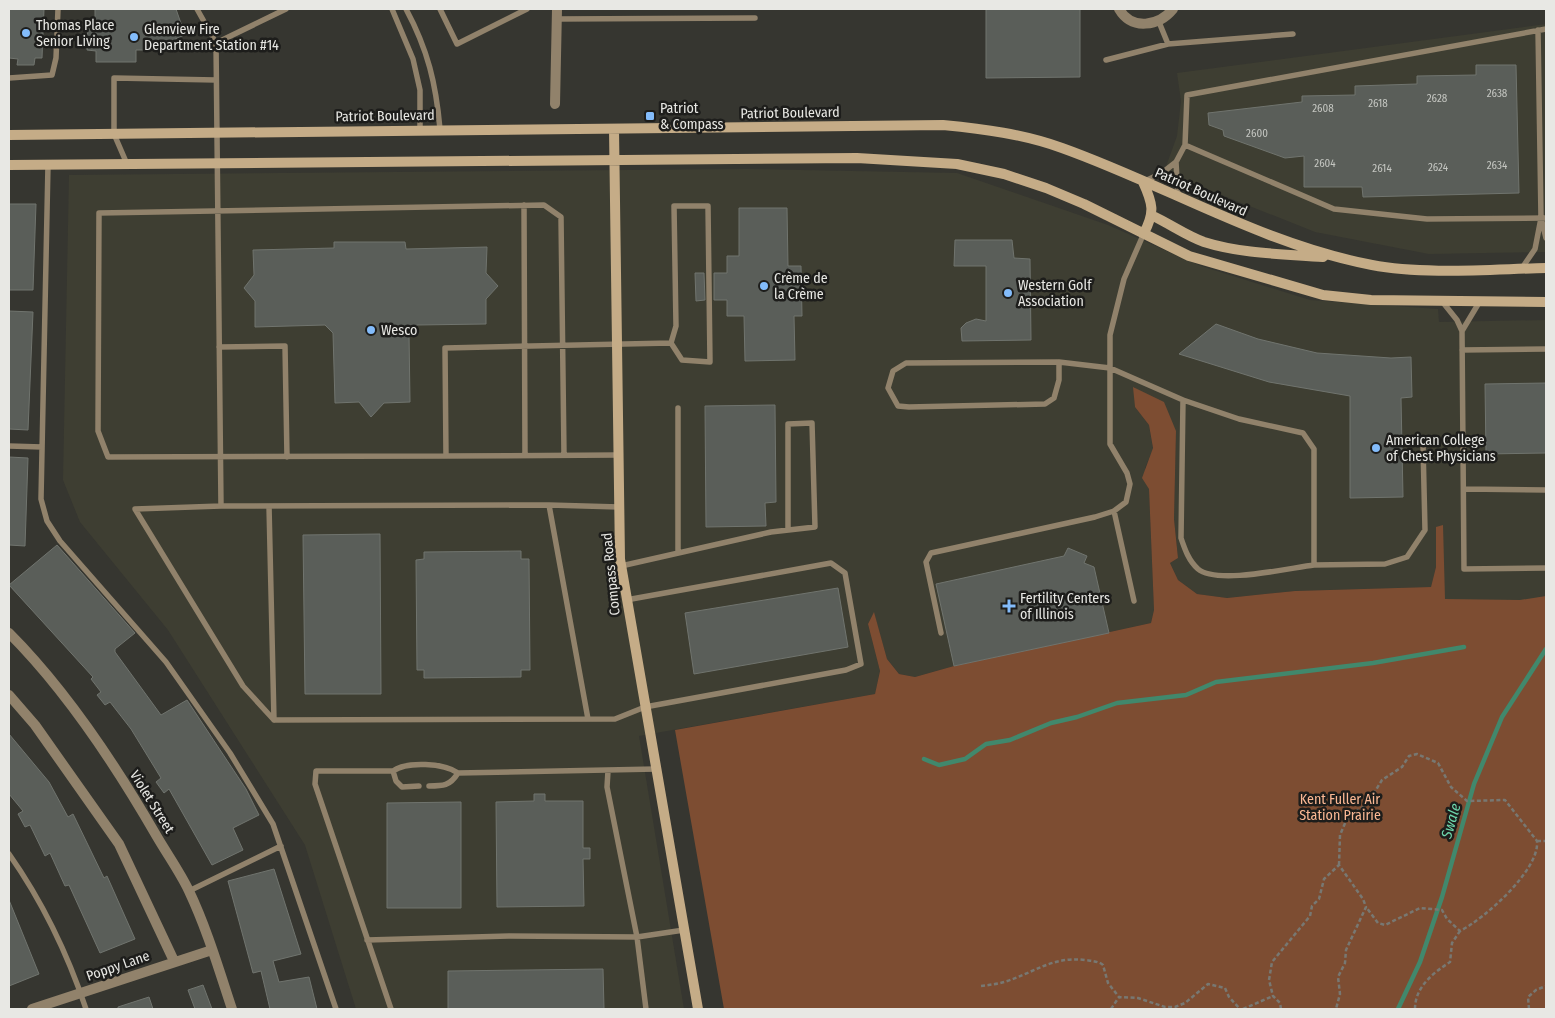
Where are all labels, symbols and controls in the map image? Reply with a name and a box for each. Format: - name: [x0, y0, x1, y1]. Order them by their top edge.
- place label: Thomas Place Senior Living: [36, 17, 114, 50]
- place label: Glenview Fire Department Station #14: [144, 21, 279, 54]
- marker: Thomas Place Senior Living: [20, 27, 32, 39]
- marker: Glenview Fire Department Station #14: [128, 31, 140, 43]
- house number: 2638: [1487, 87, 1508, 100]
- house number: 2628: [1427, 92, 1448, 105]
- house number: 2618: [1368, 97, 1388, 110]
- place label: Patriot & Compass: [660, 100, 723, 133]
- house number: 2608: [1312, 102, 1334, 115]
- street label: Patriot Boulevard: [740, 104, 840, 122]
- street label: Patriot Boulevard: [335, 107, 435, 125]
- marker: Patriot & Compass: [644, 110, 656, 122]
- house number: 2600: [1246, 127, 1268, 140]
- house number: 2604: [1314, 157, 1336, 170]
- house number: 2634: [1487, 159, 1508, 172]
- house number: 2624: [1428, 161, 1449, 174]
- house number: 2614: [1372, 162, 1392, 175]
- street label: Patriot Boulevard: [1152, 164, 1250, 220]
- place label: Crème de la Crème: [774, 270, 828, 303]
- place label: Western Golf Association: [1018, 277, 1093, 310]
- marker: Crème de la Crème: [758, 280, 770, 292]
- marker: Western Golf Association: [1002, 287, 1014, 299]
- place label: Wesco: [381, 322, 417, 339]
- marker: Wesco: [365, 324, 377, 336]
- place label: American College of Chest Physicians: [1386, 432, 1496, 465]
- marker: American College of Chest Physicians: [1370, 442, 1382, 454]
- street label: Compass Road: [598, 532, 624, 616]
- place label: Fertility Centers of Illinois: [1020, 590, 1110, 623]
- marker: Fertility Centers of Illinois: [1002, 599, 1016, 613]
- street label: Violet Street: [126, 767, 178, 837]
- park label: Kent Fuller Air Station Prairie: [1299, 791, 1381, 824]
- water label: Swale: [1437, 801, 1465, 842]
- street label: Poppy Lane: [84, 947, 152, 985]

